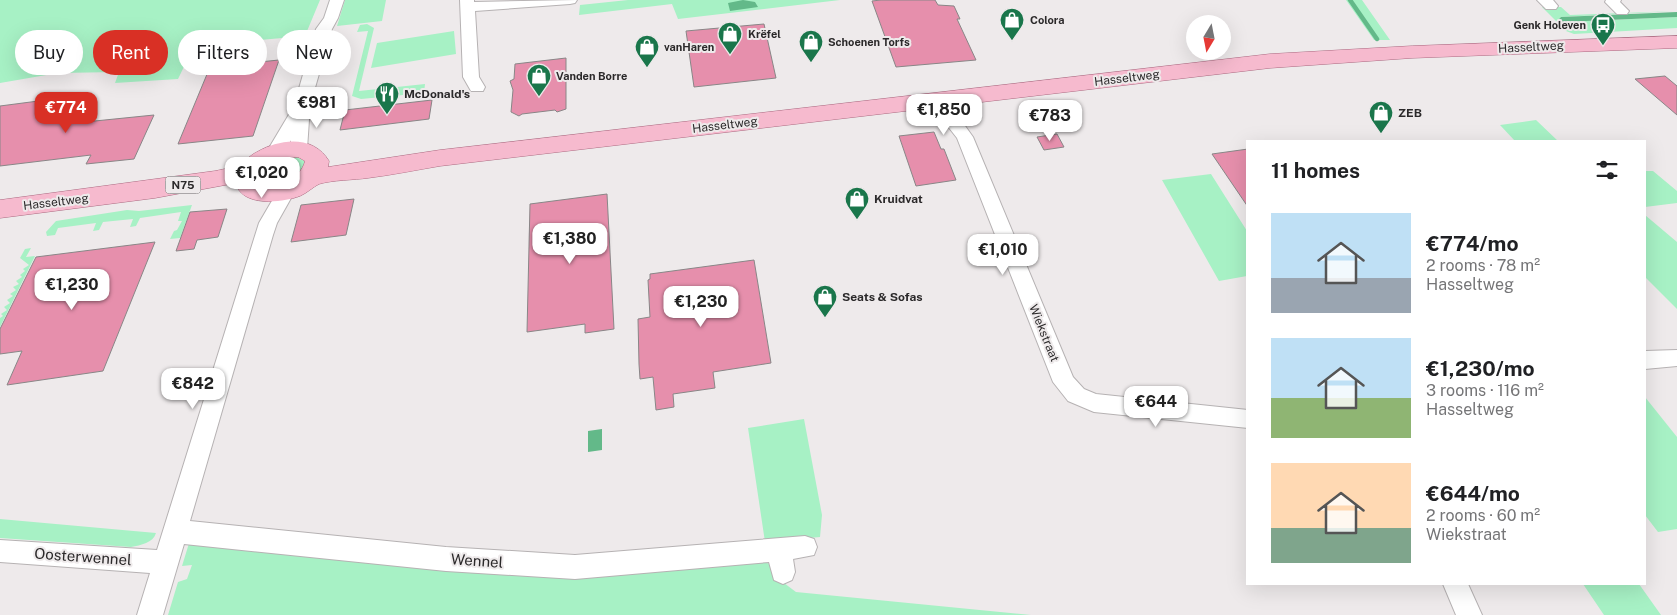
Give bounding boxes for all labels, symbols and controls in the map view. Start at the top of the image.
shop icon: Colora [999,7,1025,41]
bus stop icon: Genk Holeven [1590,12,1616,46]
place label: Colora [1030,14,1065,26]
north arrow [1186,15,1231,60]
map controls [1186,15,1231,60]
place label: Genk Holeven [1513,19,1586,31]
shop icon: Krëfel [717,21,743,55]
place label: Krëfel [748,28,781,40]
shop icon: Schoenen Torfs [798,29,824,63]
chip: Buy [15,30,83,75]
chip: Rent [93,30,168,75]
chip: Filters [178,30,267,75]
chip: New [277,30,351,75]
shop icon: vanHaren [634,34,660,68]
place label: Schoenen Torfs [828,36,910,48]
street label: Hasseltweg [1498,38,1564,56]
place label: vanHaren [664,41,714,53]
shop icon: Vanden Borre [526,63,552,97]
street label: Hasseltweg [1093,67,1161,89]
place label: Vanden Borre [556,70,627,82]
restaurant icon: McDonald's [374,81,400,115]
pin: €981 [287,86,347,129]
place label: McDonald's [404,87,470,101]
pin: €774 [36,92,96,134]
text: €981 [298,93,336,112]
pin: €1,850 [903,94,985,136]
text: €774 [46,98,86,117]
text: €1,850 [917,100,971,119]
pin: €783 [1020,100,1080,142]
shop icon: ZEB [1368,100,1394,134]
text: €783 [1029,106,1071,125]
place label: ZEB [1398,106,1422,120]
street label: Hasseltweg [691,114,759,136]
pin: €1,020 [221,156,303,199]
icon: filters [1593,156,1621,184]
text: 11 homes [1271,158,1360,183]
text: €1,020 [236,163,288,182]
road number: N75 [166,176,200,194]
shop icon: Kruidvat [844,186,870,220]
street label: Hasseltweg [22,191,90,213]
place label: Kruidvat [874,192,923,206]
pin: €1,380 [529,222,611,265]
text: €1,380 [543,229,597,248]
text: €774/mo [1426,231,1519,256]
icon: home [1311,233,1371,293]
pin: €1,010 [962,234,1044,276]
text: €1,010 [978,240,1028,259]
text: 2 rooms · 78 m² [1426,256,1540,275]
pin: €1,230 [31,268,113,311]
text: €1,230 [45,275,99,294]
text: Hasseltweg [1426,275,1514,294]
shop icon: Seats & Sofas [812,284,838,318]
pin: €1,230 [660,286,742,328]
place label: Seats & Sofas [842,290,923,304]
text: €1,230 [674,292,728,311]
street label: Wiekstraat [1026,302,1062,364]
text: €1,230/mo [1426,356,1535,381]
icon: home [1311,358,1371,418]
pin: €842 [163,368,223,410]
text: €842 [172,374,214,393]
text: 3 rooms · 116 m² [1426,381,1544,400]
pin: €644 [1126,386,1186,428]
text: €644 [1135,392,1177,411]
text: Hasseltweg [1426,400,1514,419]
text: €644/mo [1426,481,1520,506]
icon: home [1311,483,1371,543]
text: 2 rooms · 60 m² [1426,506,1540,525]
text: Wiekstraat [1426,525,1507,544]
street label: Oosterwennel [34,545,132,568]
street label: Wennel [450,550,504,571]

